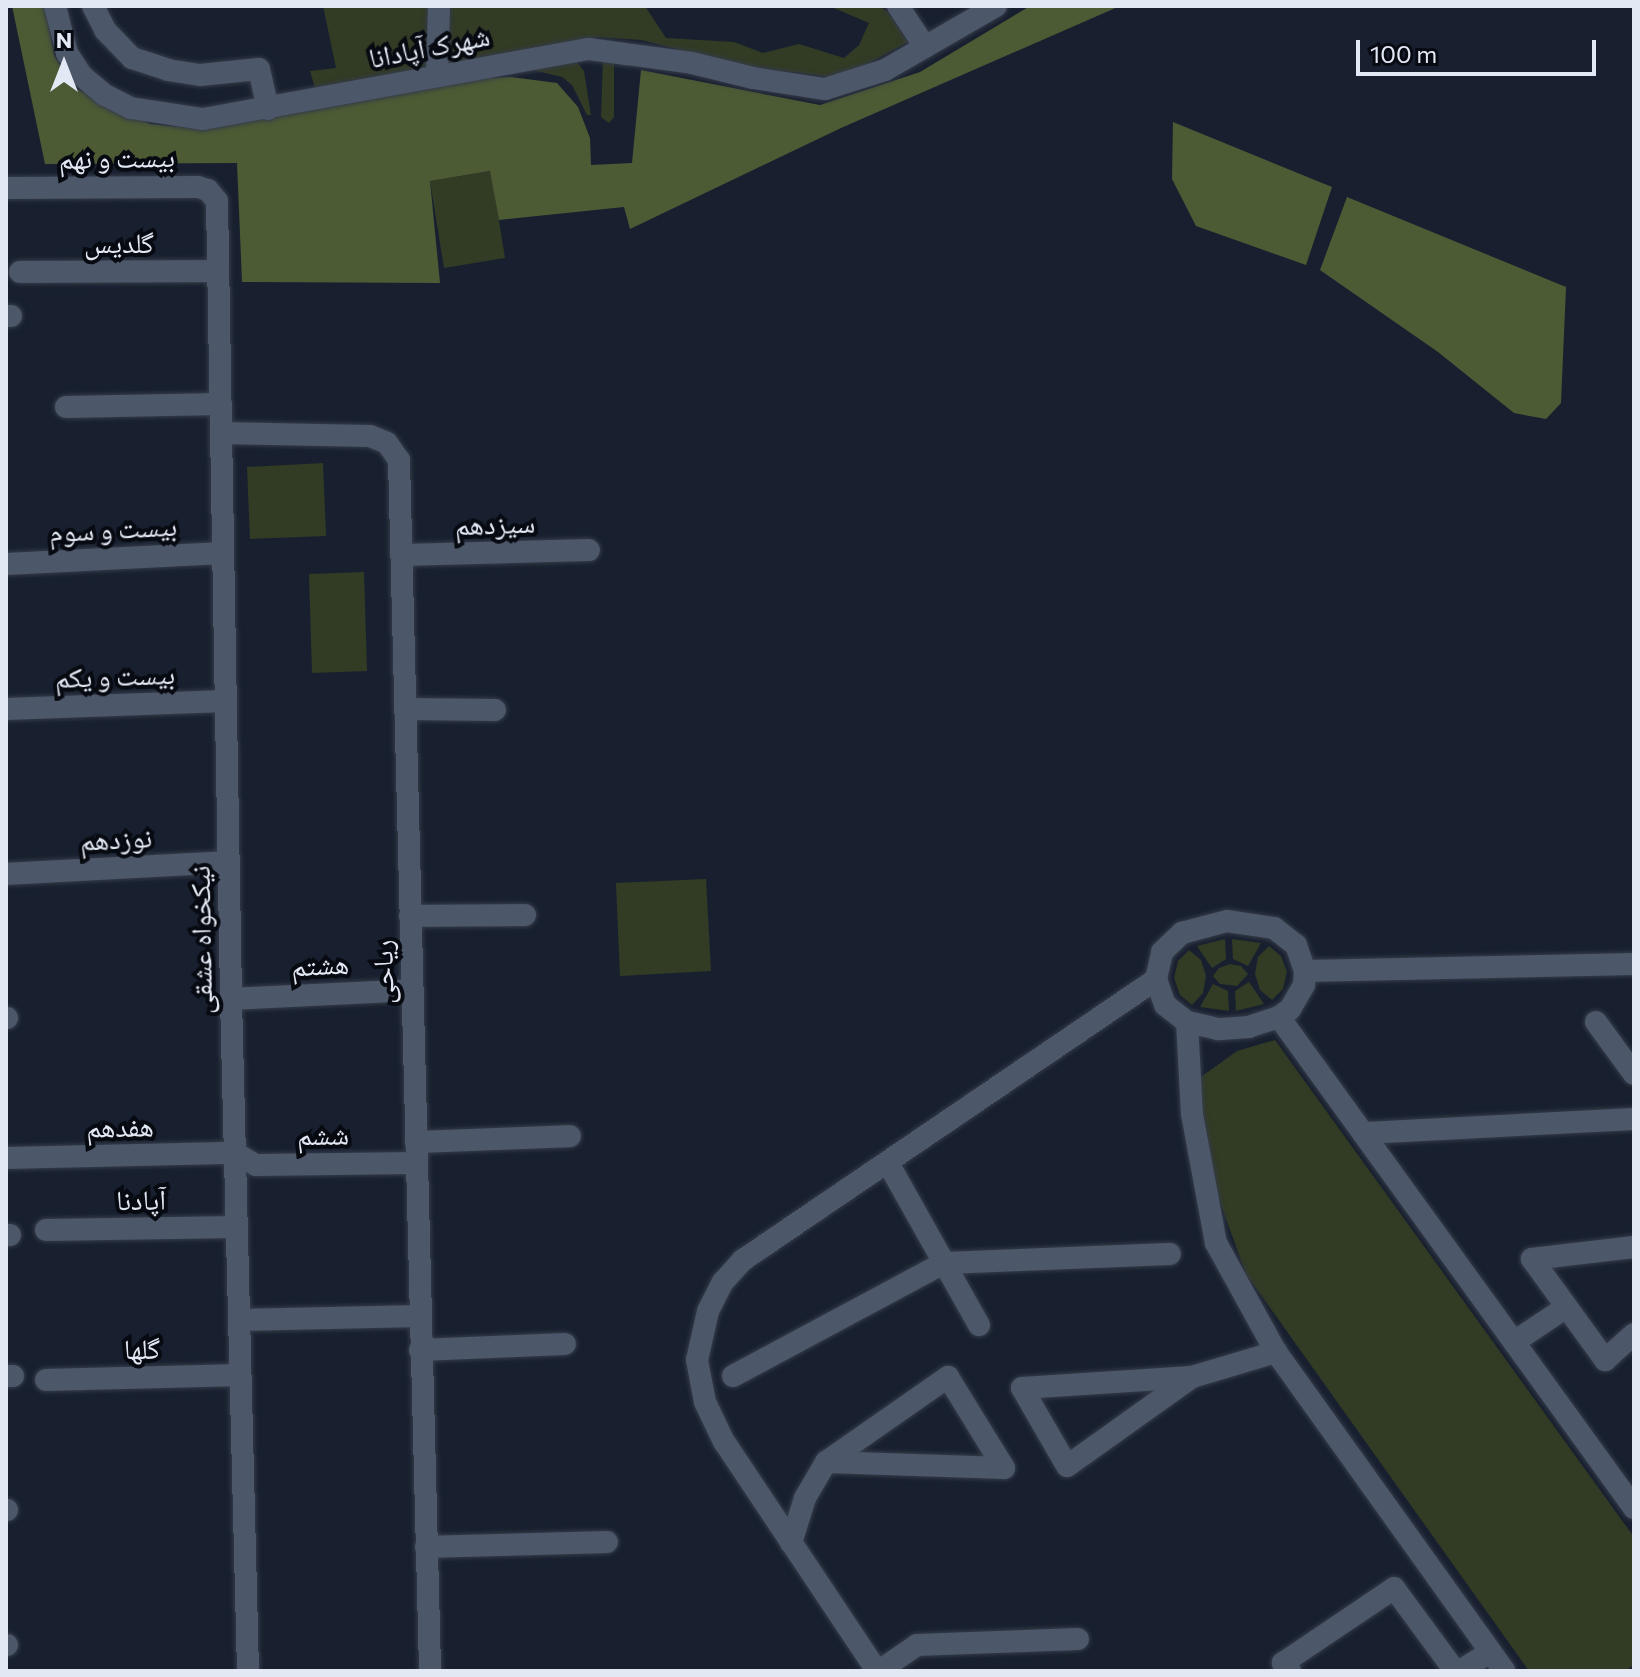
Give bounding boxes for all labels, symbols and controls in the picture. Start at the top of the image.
street label: شهرک آپادانا [366,18,492,74]
north arrow [24,24,104,104]
scale bar [1360,24,1600,74]
text: N [56,26,72,53]
text: 100 m [1370,39,1437,68]
street label: بیست و نهم [59,139,175,175]
street label: گلدیس [84,225,154,259]
street label: سیزدهم [454,505,536,541]
street label: بیست و سوم [48,508,178,548]
street label: بیست و یکم [54,656,176,694]
street label: نوزدهم [79,819,153,857]
street label: نیکخواه عشقی [182,865,218,1015]
street label: ریاحی [365,939,399,1005]
street label: هشتم [290,946,350,982]
street label: هفدهم [86,1109,154,1143]
street label: ششم [297,1117,349,1151]
street label: آپادنا [116,1182,166,1216]
street label: گلها [124,1331,160,1365]

